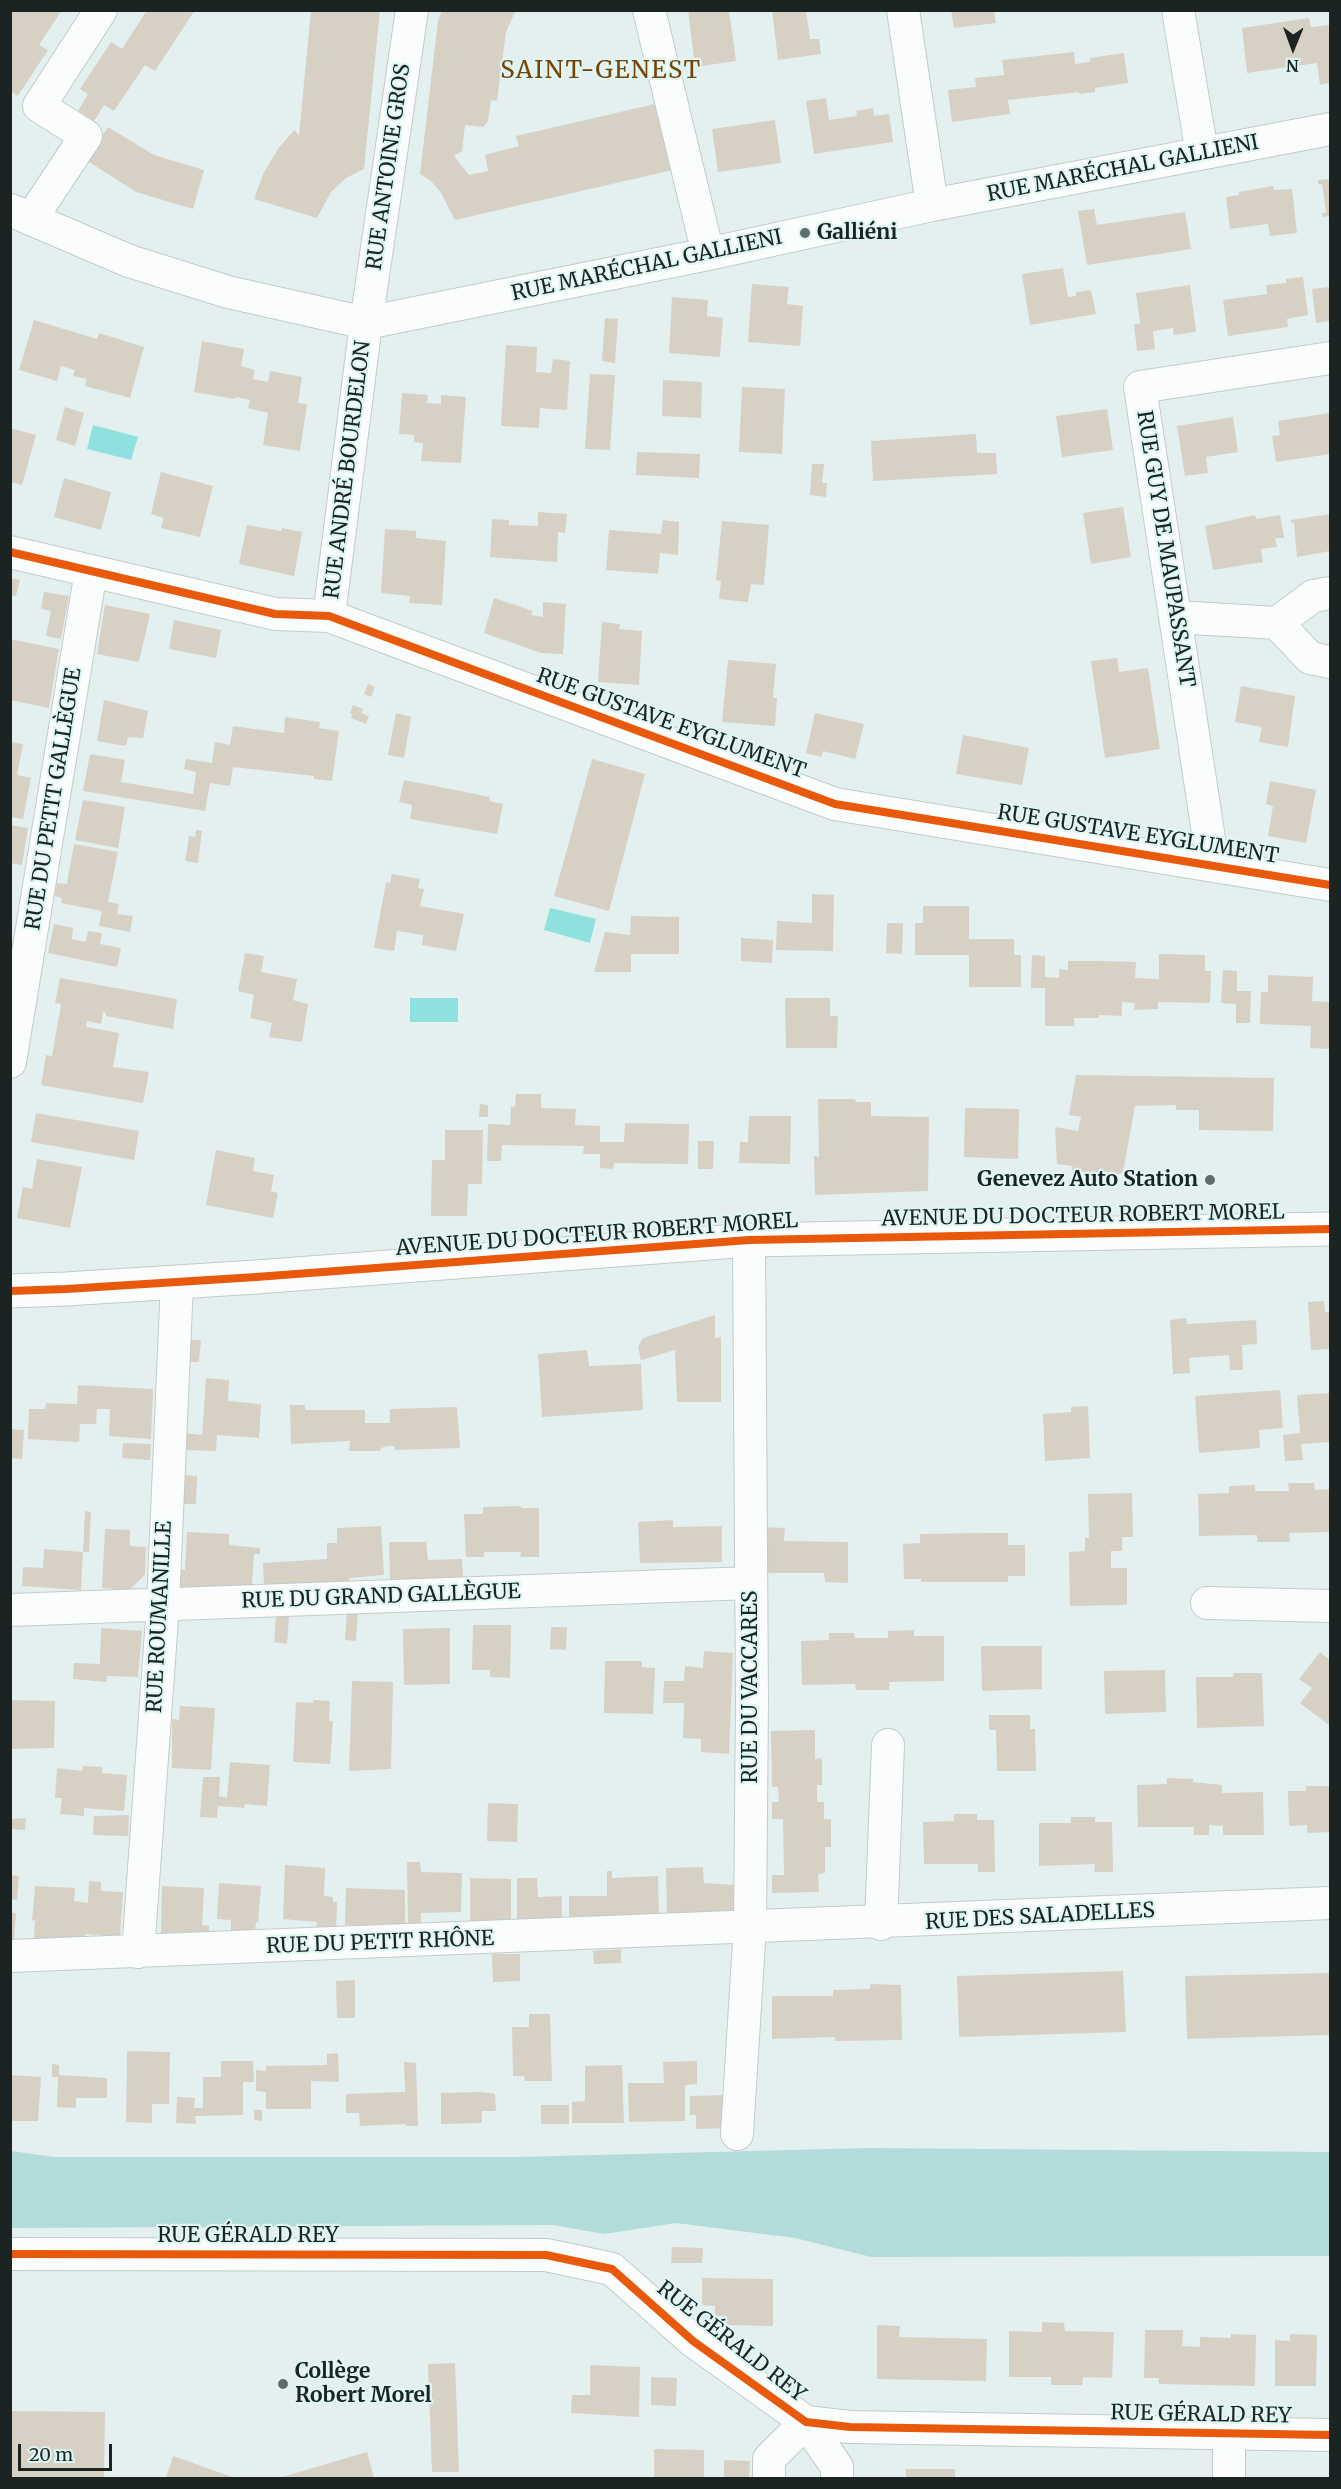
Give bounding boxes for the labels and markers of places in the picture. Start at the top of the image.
place label: Galliéni [817,220,897,246]
marker: Galliéni [798,226,812,240]
place label: Genevez Auto Station [977,1167,1198,1193]
marker: Genevez Auto Station [1203,1173,1217,1187]
place label: Collège Robert Morel [295,2359,432,2409]
marker: Collège Robert Morel [276,2377,290,2391]

